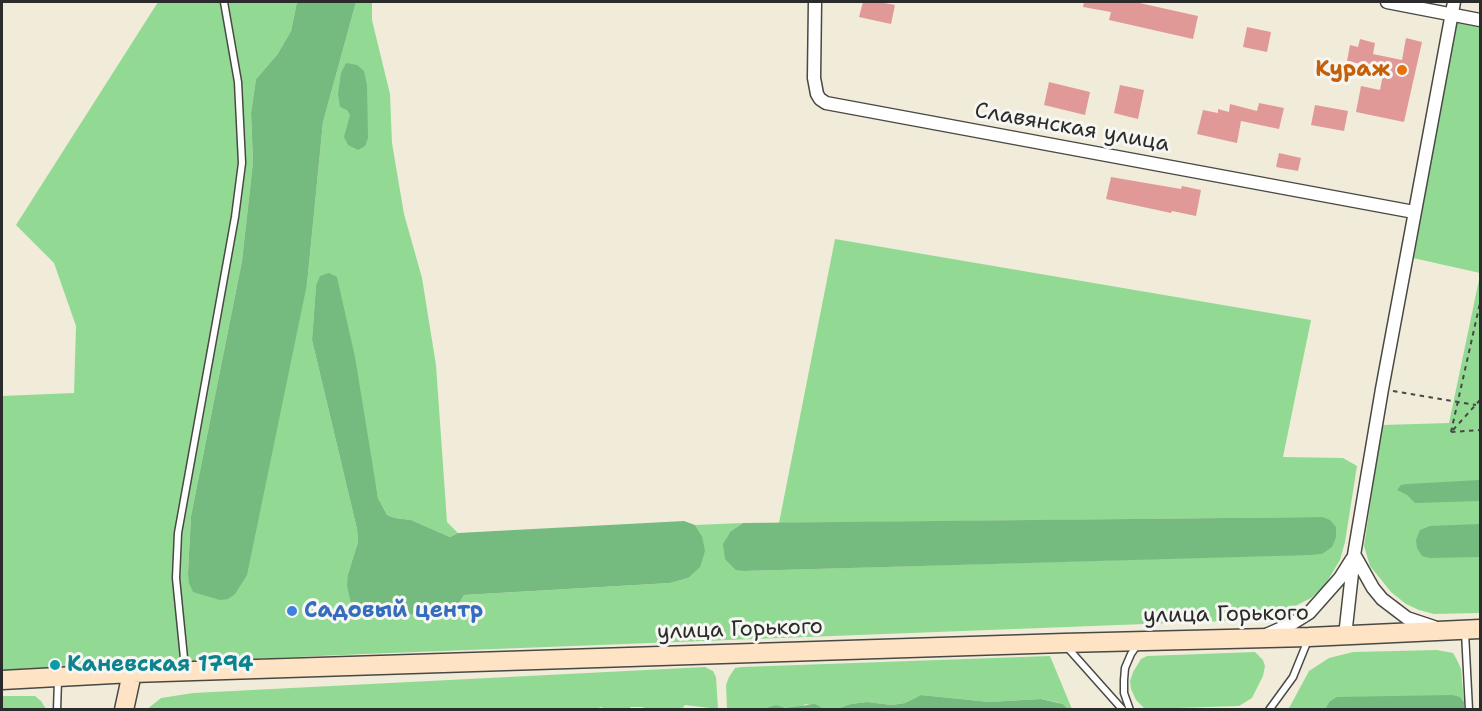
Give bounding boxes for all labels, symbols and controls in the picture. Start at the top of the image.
place label: Кураж [1315,57,1390,83]
marker: Кураж [1395,63,1409,77]
street label: Славянская улица [972,98,1172,158]
place label: Садовый центр [304,598,483,624]
street label: улица Горького [1143,600,1309,630]
marker: Садовый центр [285,604,299,618]
street label: улица Горького [657,614,823,646]
place label: Каневская 1794 [67,652,253,678]
marker: Каневская 1794 [48,658,62,672]

